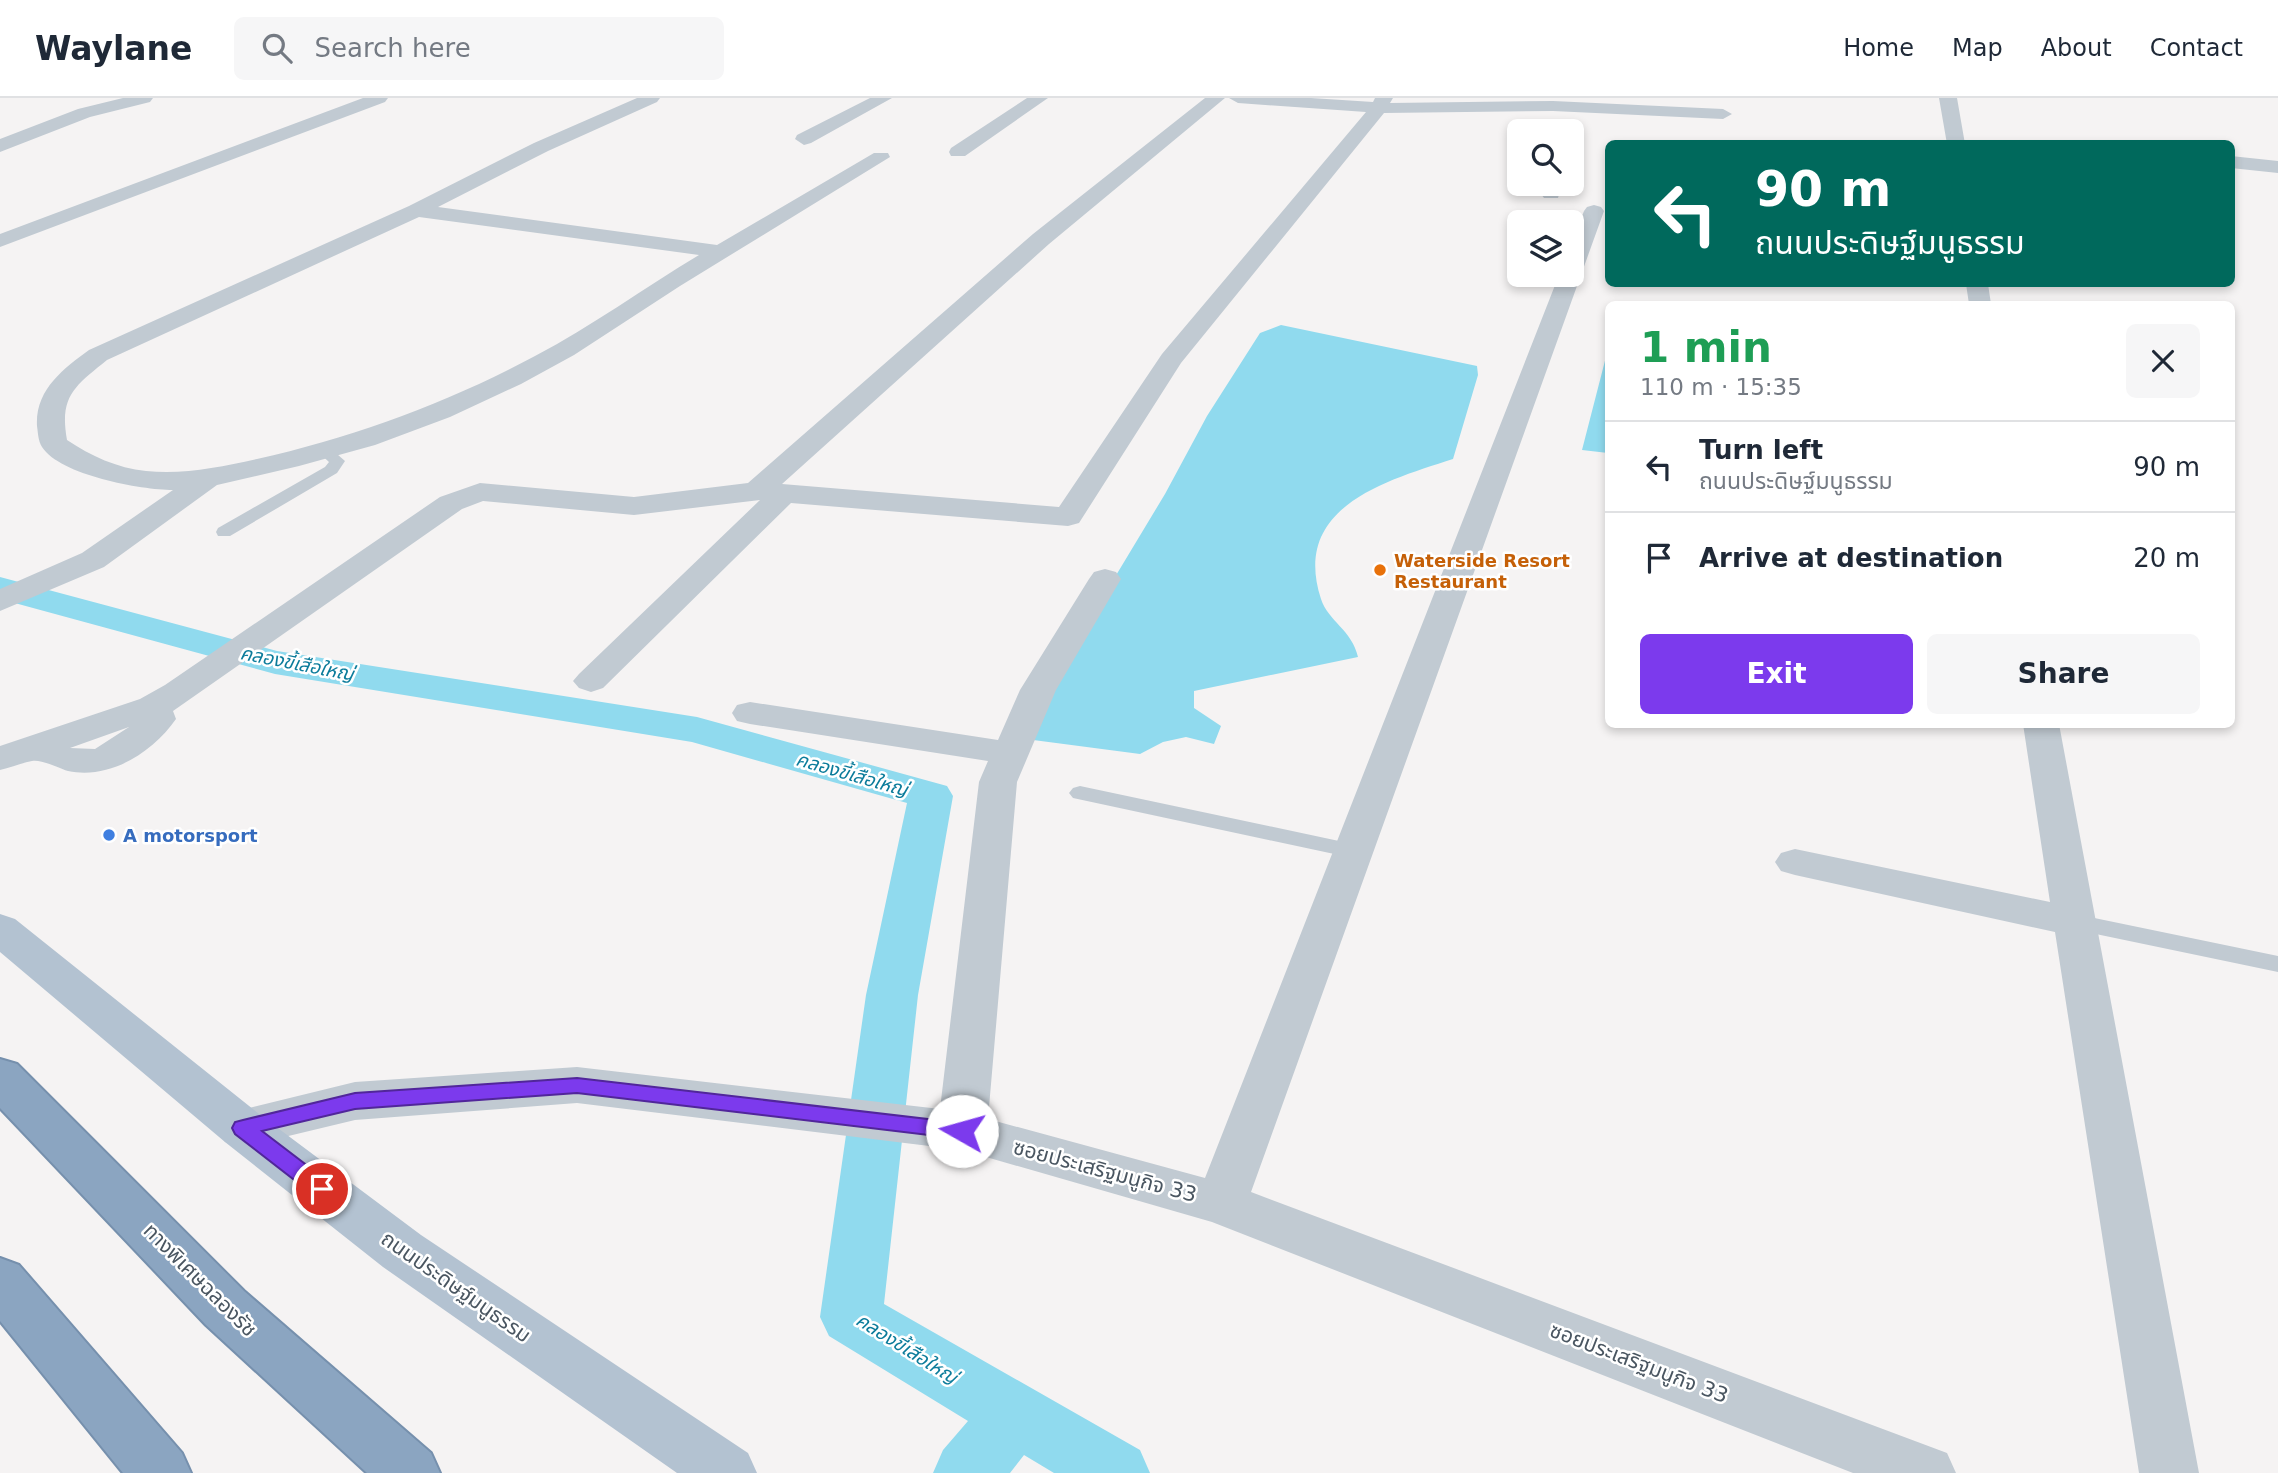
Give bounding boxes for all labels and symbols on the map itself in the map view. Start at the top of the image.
place label: Waterside Resort Restaurant [1394,550,1570,592]
marker: Waterside Resort Restaurant [1372,562,1388,578]
water label: คลองขี้เสือใหญ่ [238,639,359,685]
water label: คลองขี้เสือใหญ่ [794,746,914,801]
place label: A motorsport [123,825,258,846]
marker: A motorsport [101,827,117,843]
position arrow [925,1094,999,1168]
street label: ซอยประเสริฐมนูกิจ 33 [1010,1135,1199,1208]
pin [292,1159,352,1219]
street label: ทางพิเศษฉลองรัช [139,1219,261,1341]
street label: ถนนประดิษฐ์มนูธรรม [376,1226,535,1348]
water label: คลองขี้เสือใหญ่ [852,1306,965,1389]
street label: ซอยประเสริฐมนูกิจ 33 [1546,1318,1731,1409]

